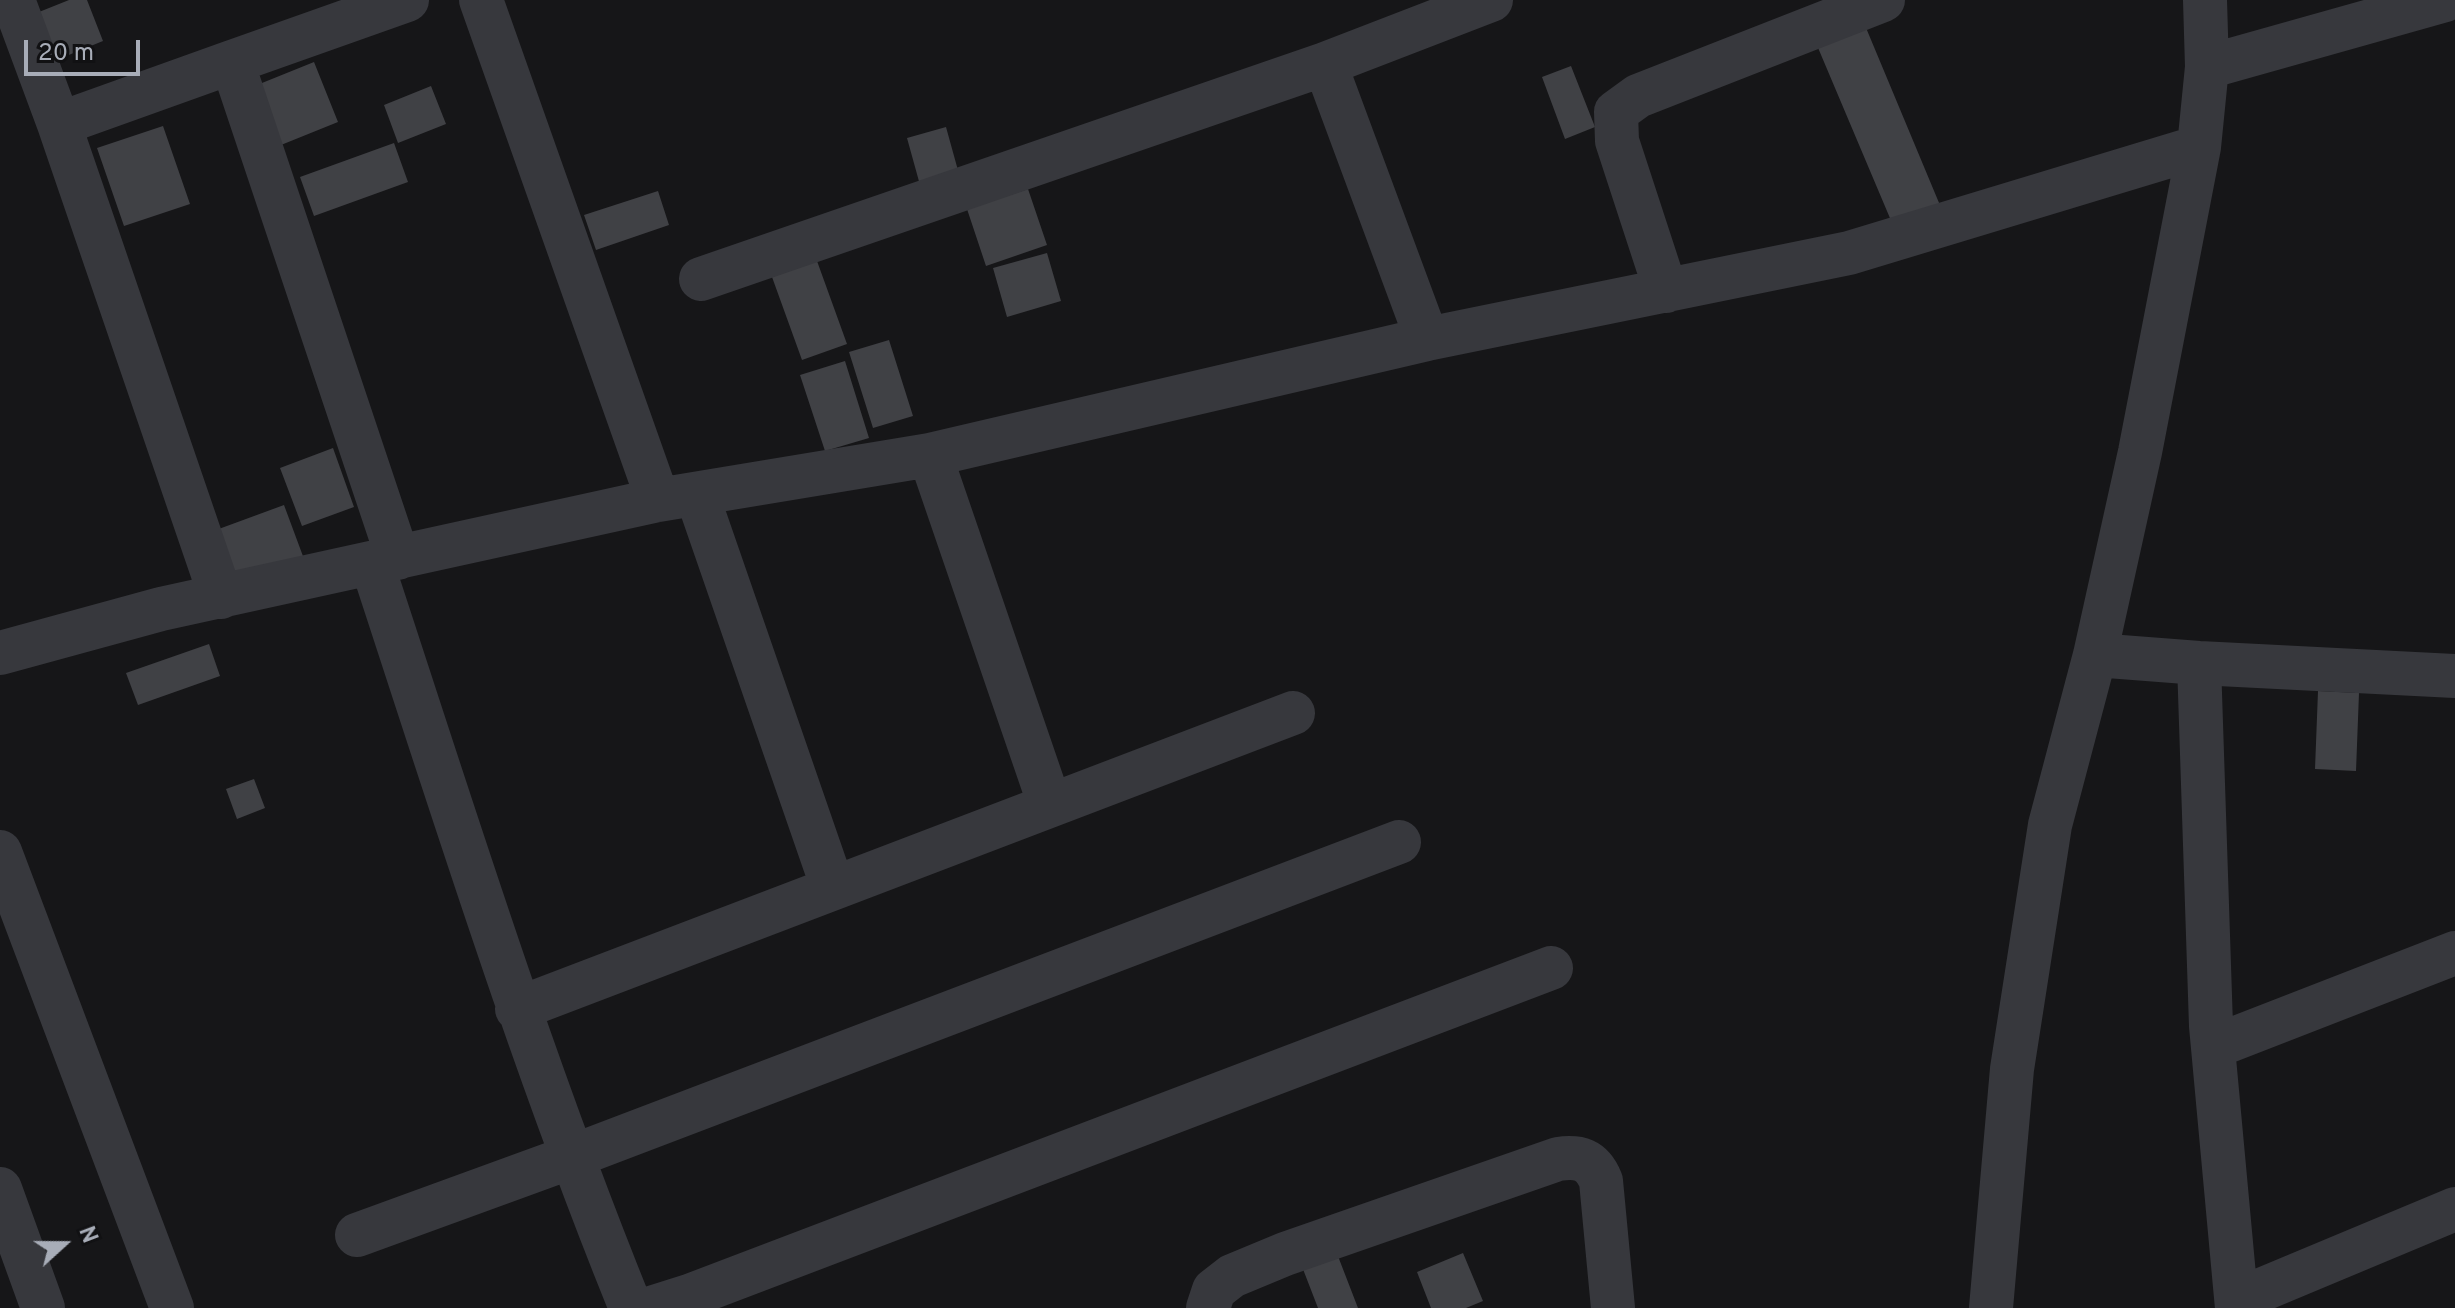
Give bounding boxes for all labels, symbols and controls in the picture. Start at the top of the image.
scale bar [28,24,144,74]
text: 20 m [38,39,94,69]
north arrow [24,1204,104,1284]
text: N [71,1223,102,1247]

